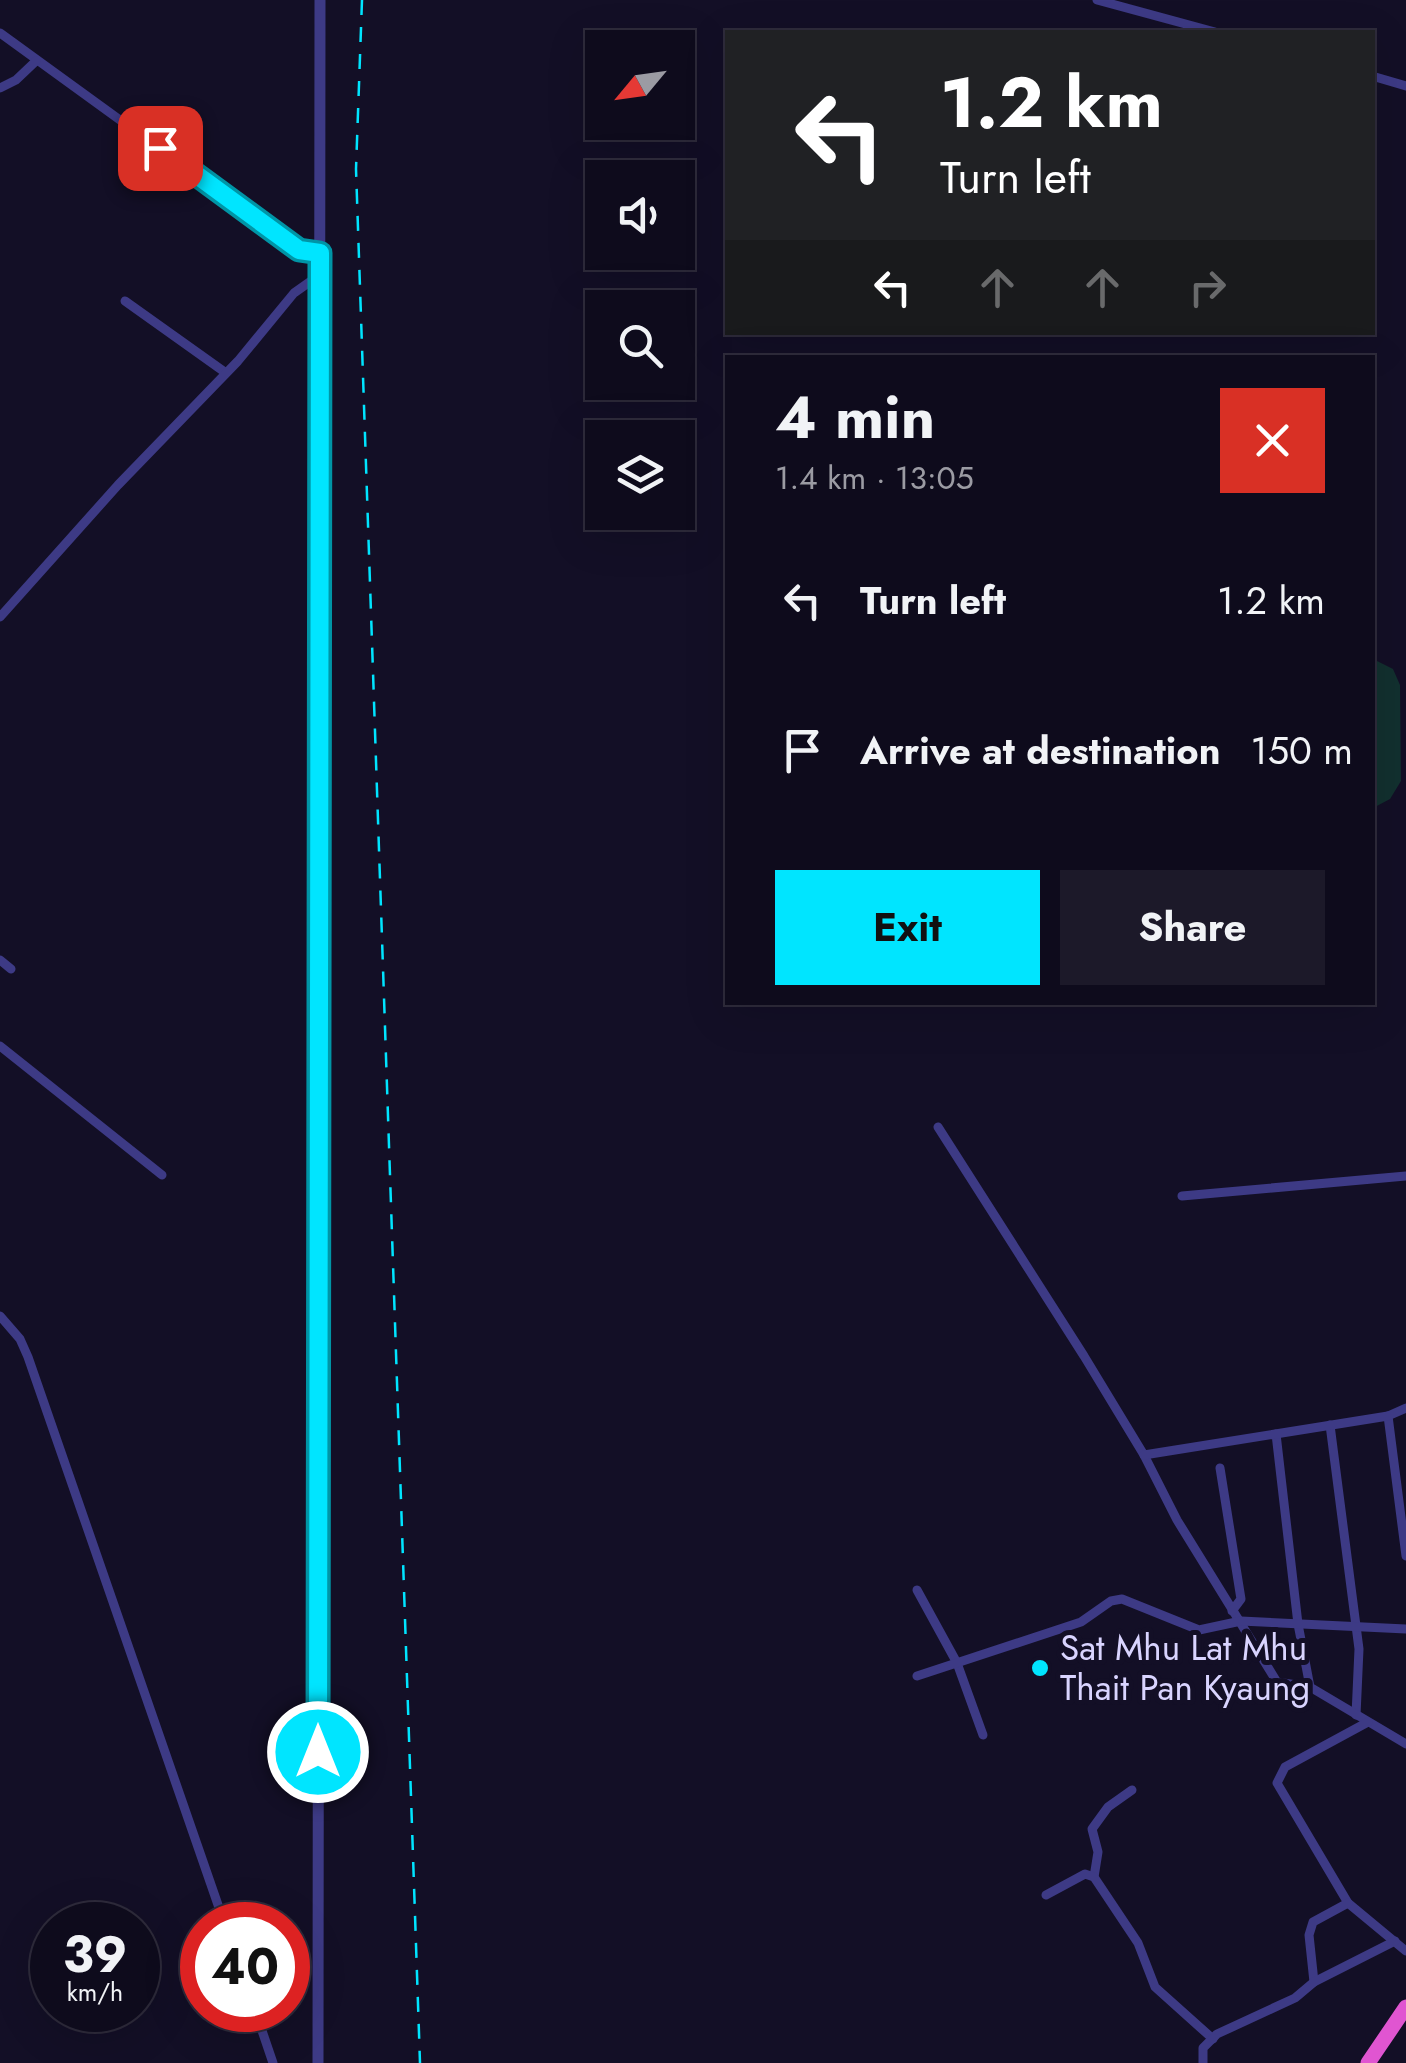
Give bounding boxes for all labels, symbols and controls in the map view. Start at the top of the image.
north arrow [585,30,695,140]
map controls [585,30,695,530]
text: 1.2 km [940,52,1163,153]
icon: left [775,70,905,200]
pin [118,106,203,191]
icon: arrive [133,121,188,176]
text: Turn left [940,145,1091,210]
button: sound [585,160,695,270]
icon: left [865,260,920,315]
icon: ahead [970,260,1025,315]
icon: ahead [1075,260,1130,315]
icon: right [1180,260,1235,315]
button: search [585,290,695,400]
text: 4 min [775,374,935,461]
button: close [1220,388,1325,493]
button: layers [585,420,695,530]
text: 1.4 km · 13:05 [775,455,974,501]
icon: left [775,573,830,628]
text: Turn left [860,573,1006,628]
text: 1.2 km [1217,573,1325,628]
icon: arrive [775,723,830,778]
text: Arrive at destination [860,723,1221,778]
text: 150 m [1251,723,1353,778]
button: Exit [775,870,1040,985]
button: Share [1060,870,1325,985]
place label: Sat Mhu Lat Mhu Thait Pan Kyaung [1060,1623,1310,1713]
marker: Sat Mhu Lat Mhu Thait Pan Kyaung [1029,1657,1051,1679]
position arrow [266,1700,370,1804]
speed limit sign: 40 [180,1902,310,2032]
text: 39 [63,1918,127,1991]
text: km/h [67,1974,123,2010]

